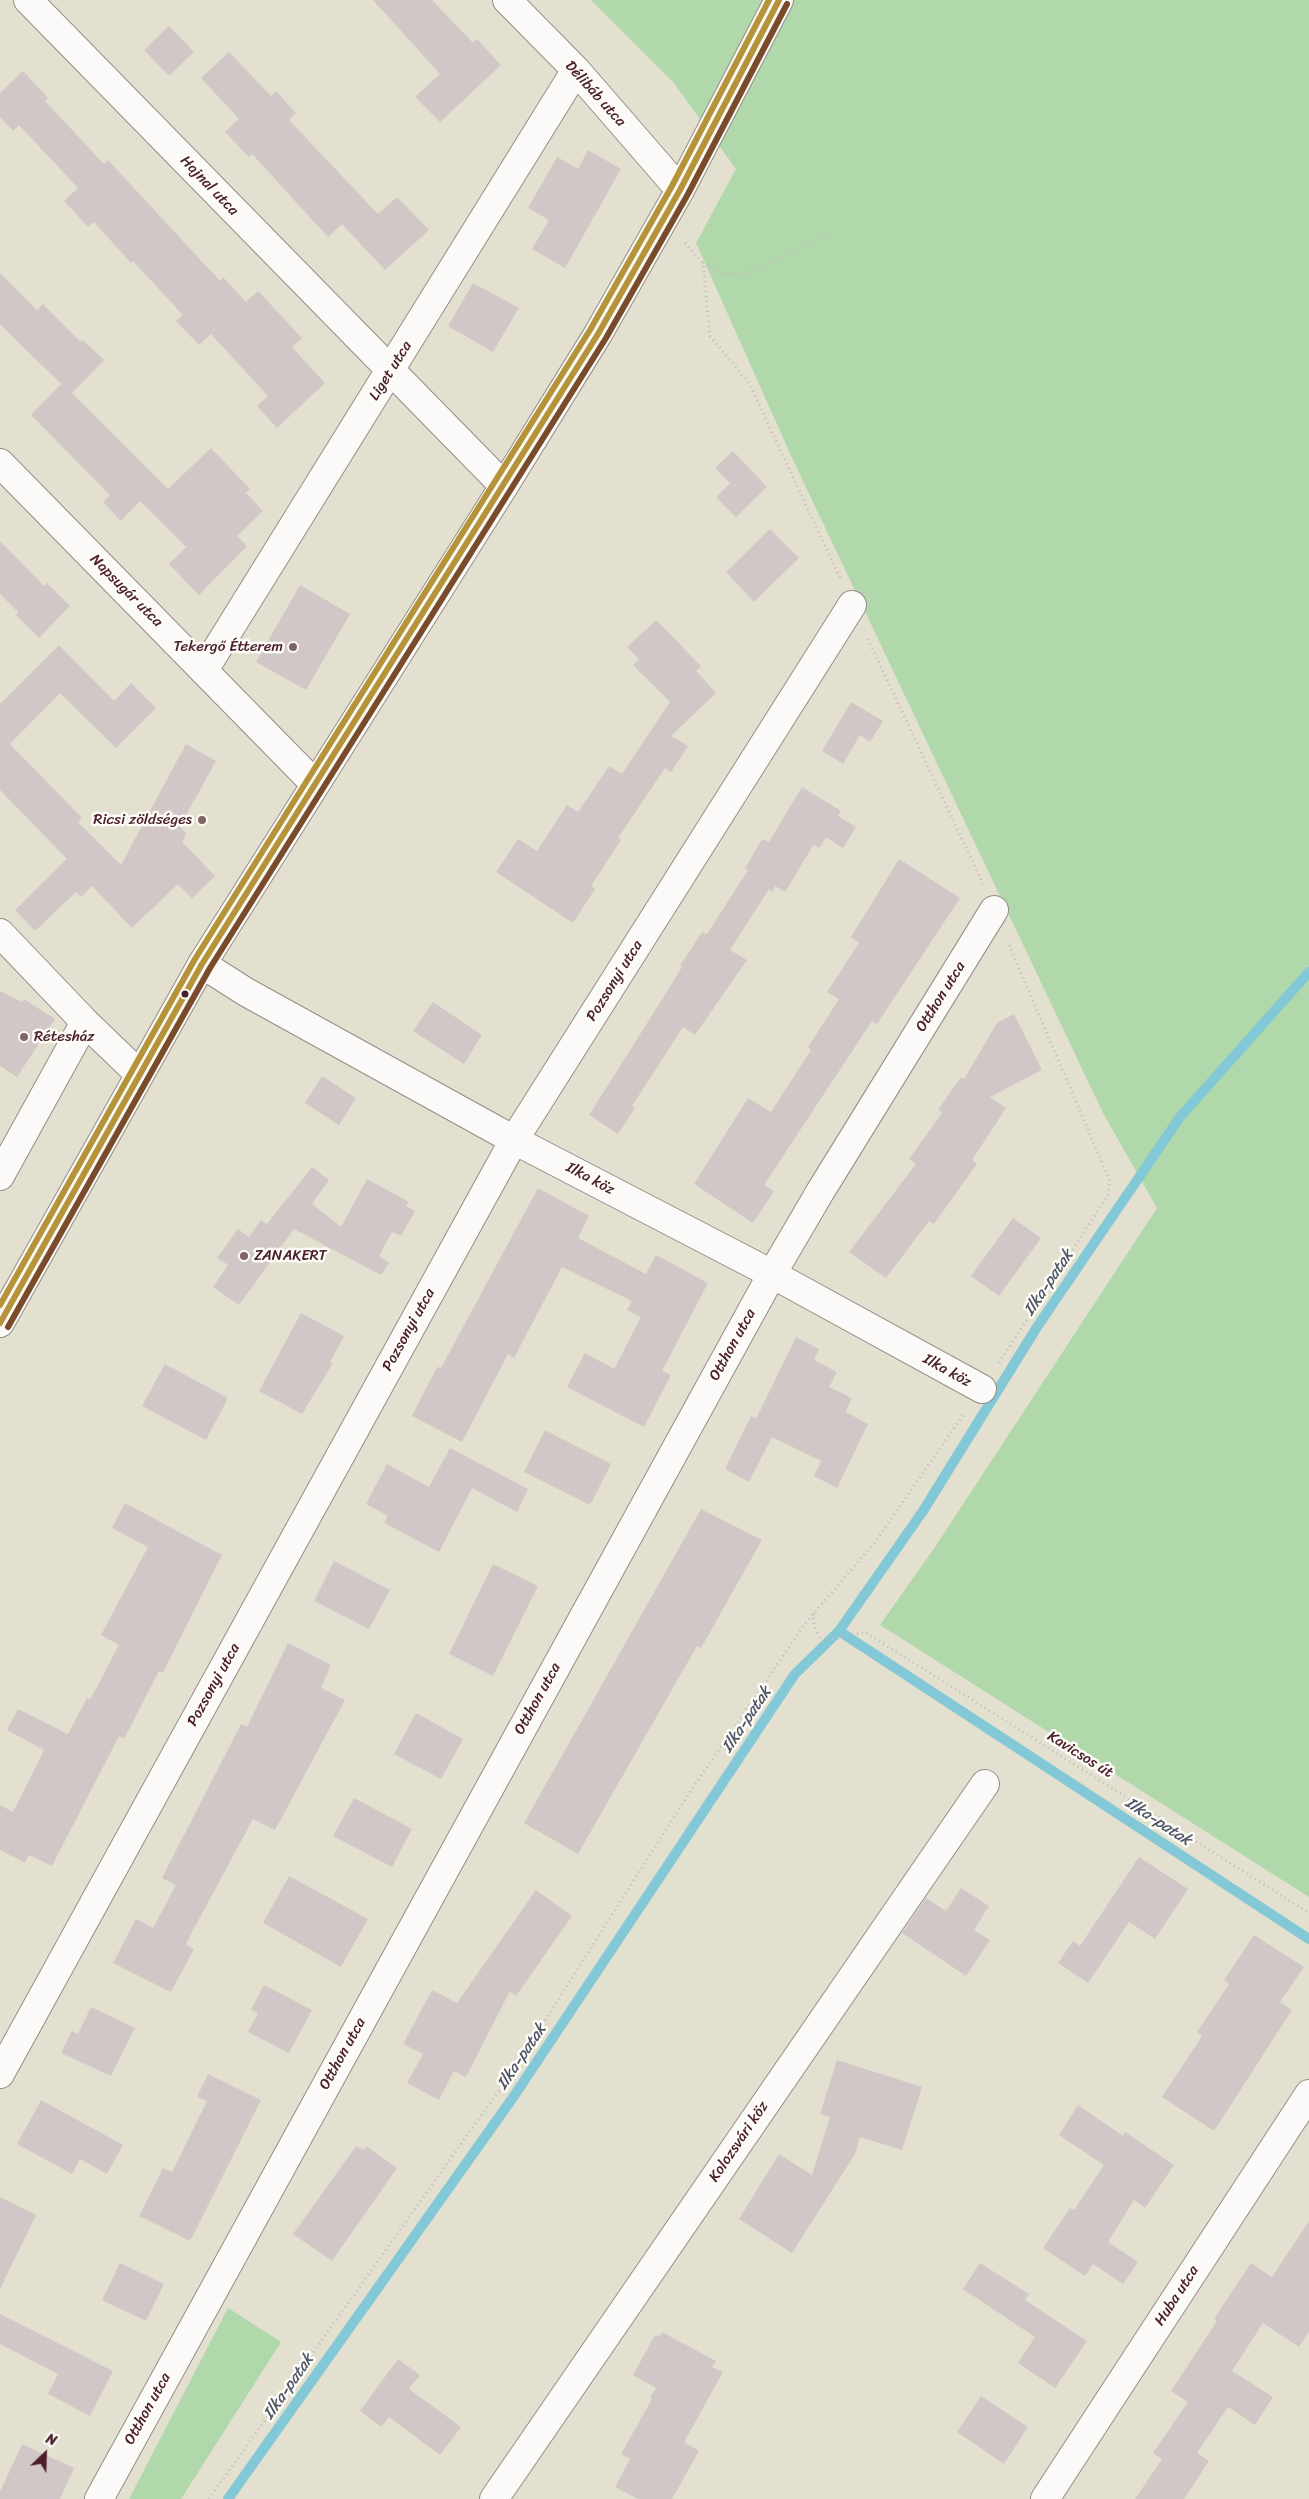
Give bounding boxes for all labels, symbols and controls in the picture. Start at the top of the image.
street label: Délibáb utca [561,57,629,131]
street label: Hajnal utca [176,152,242,220]
street label: Liget utca [366,338,416,404]
street label: Napsugár utca [86,551,166,631]
place label: Tekergő Étterem [174,638,283,656]
marker: Tekergő Étterem [287,641,299,653]
place label: Ricsi zöldséges [93,811,192,829]
marker: Ricsi zöldséges [196,814,208,826]
street label: Pozsonyi utca [583,937,647,1025]
street label: Otthon utca [912,959,970,1035]
unlabelled marker [180,989,190,999]
place label: Rétesház [34,1028,94,1046]
marker: Rétesház [18,1031,30,1043]
street label: Ilka köz [563,1159,617,1199]
place label: ZANAKERT [254,1247,327,1265]
water label: Ilka-patak [1020,1247,1078,1319]
marker: ZANAKERT [238,1250,250,1262]
street label: Pozsonyi utca [379,1285,439,1375]
street label: Otthon utca [706,1306,760,1384]
street label: Ilka köz [920,1350,974,1392]
street label: Pozsonyi utca [184,1640,244,1730]
street label: Otthon utca [511,1660,565,1738]
water label: Ilka-patak [718,1684,776,1756]
street label: Kavicsos út [1044,1728,1116,1782]
water label: Ilka-patak [1121,1794,1195,1850]
street label: Otthon utca [316,2015,370,2093]
water label: Ilka-patak [493,2021,551,2093]
street label: Kolozsvári köz [705,2098,773,2186]
street label: Huba utca [1151,2263,1203,2329]
water label: Ilka-patak [260,2351,318,2423]
street label: Otthon utca [121,2370,175,2448]
text: N [42,2426,61,2453]
north arrow [20,2429,70,2479]

